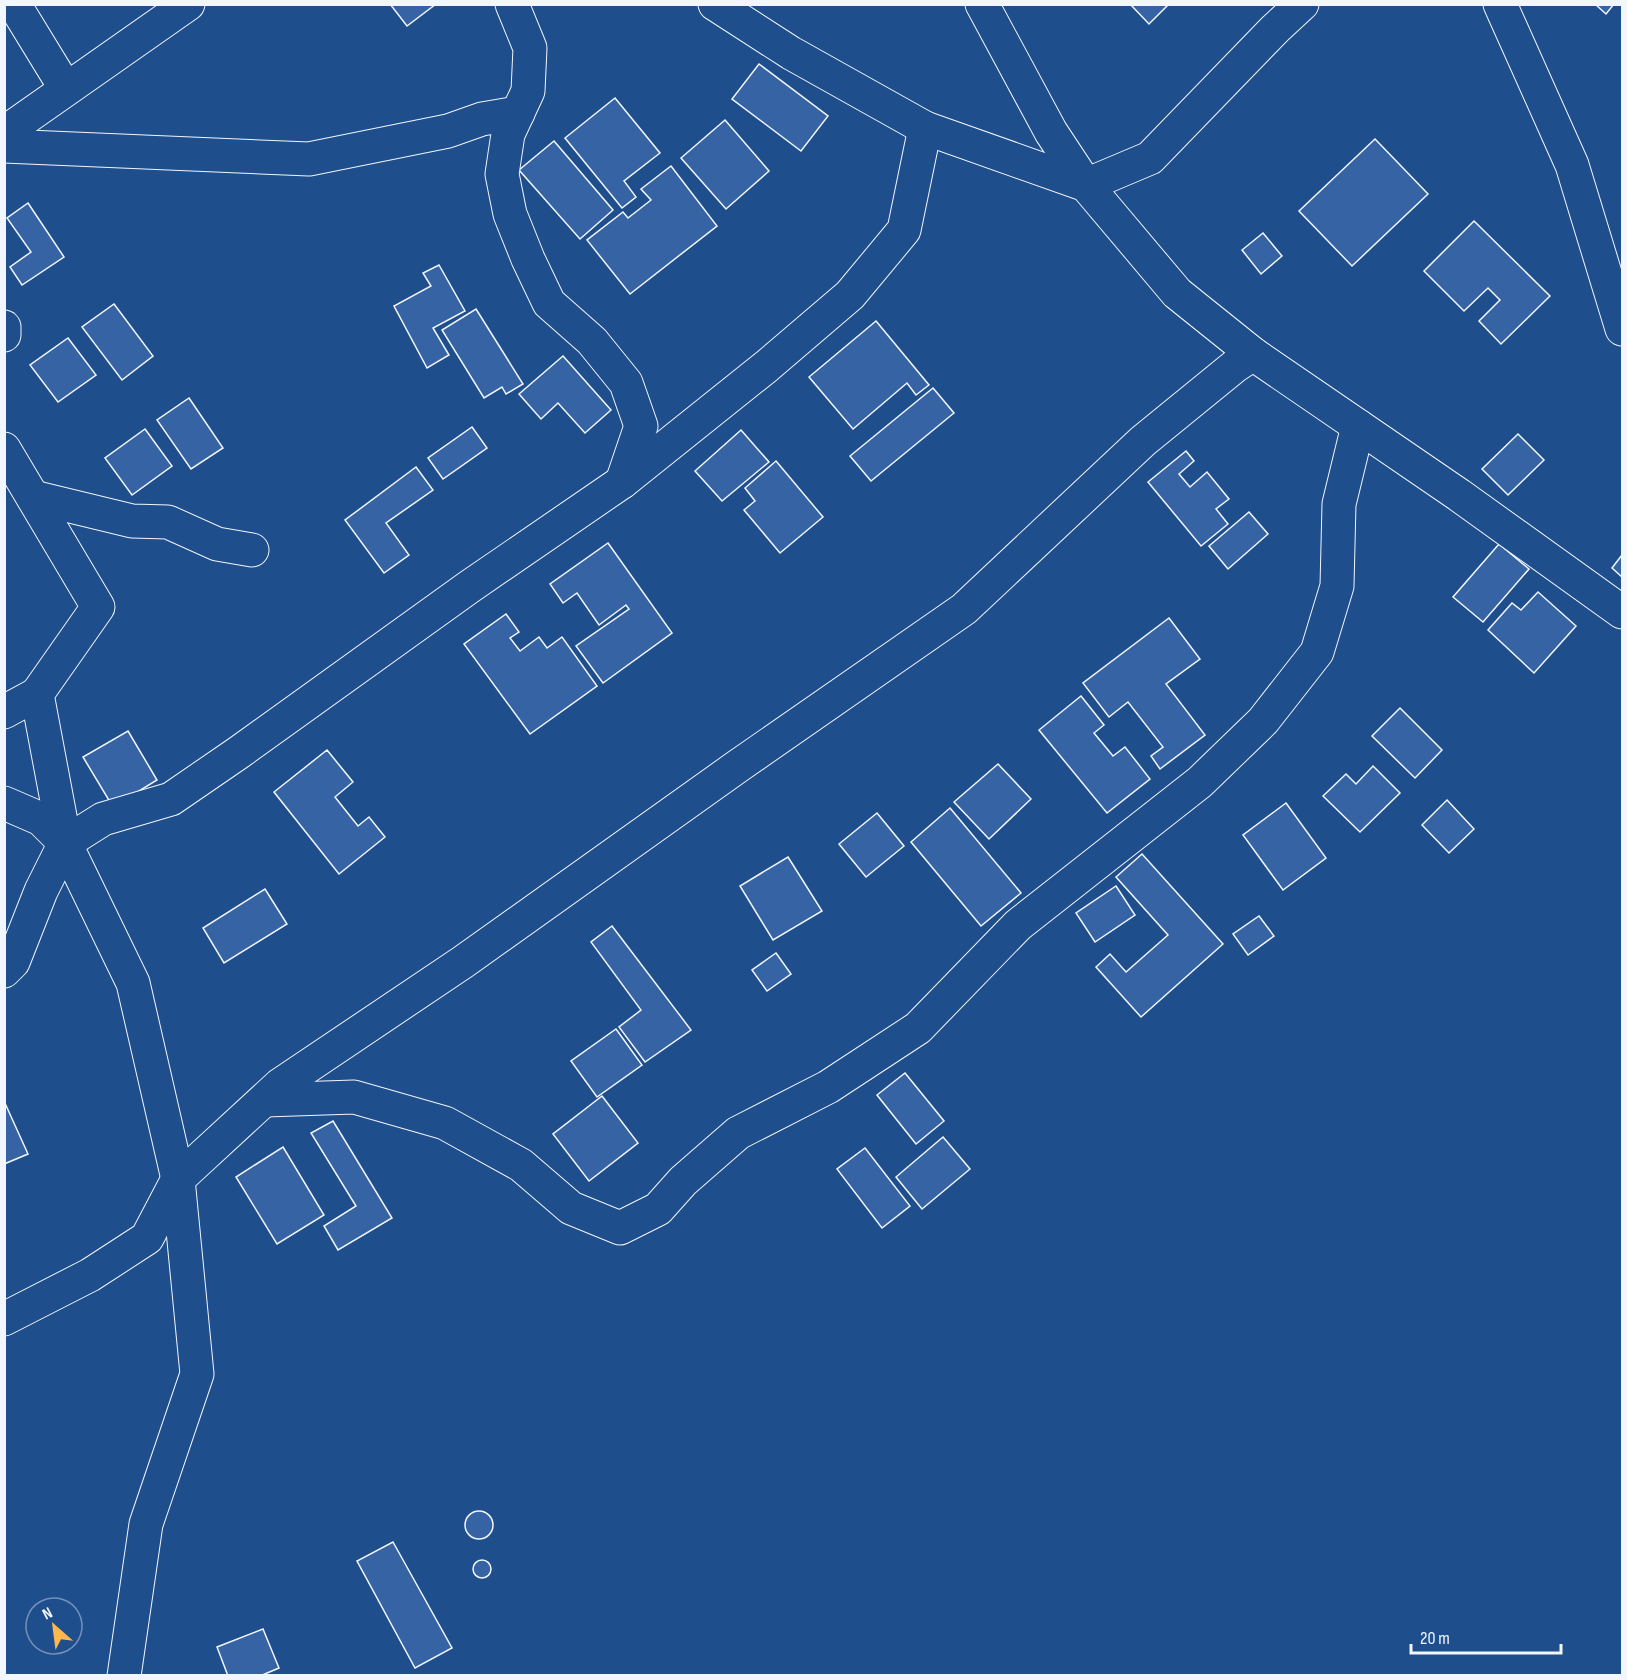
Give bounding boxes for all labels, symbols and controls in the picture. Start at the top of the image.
north arrow [24,1596,84,1656]
text: N [39,1604,56,1624]
scale bar [1411,1617,1561,1655]
text: 20 m [1420,1628,1450,1649]

